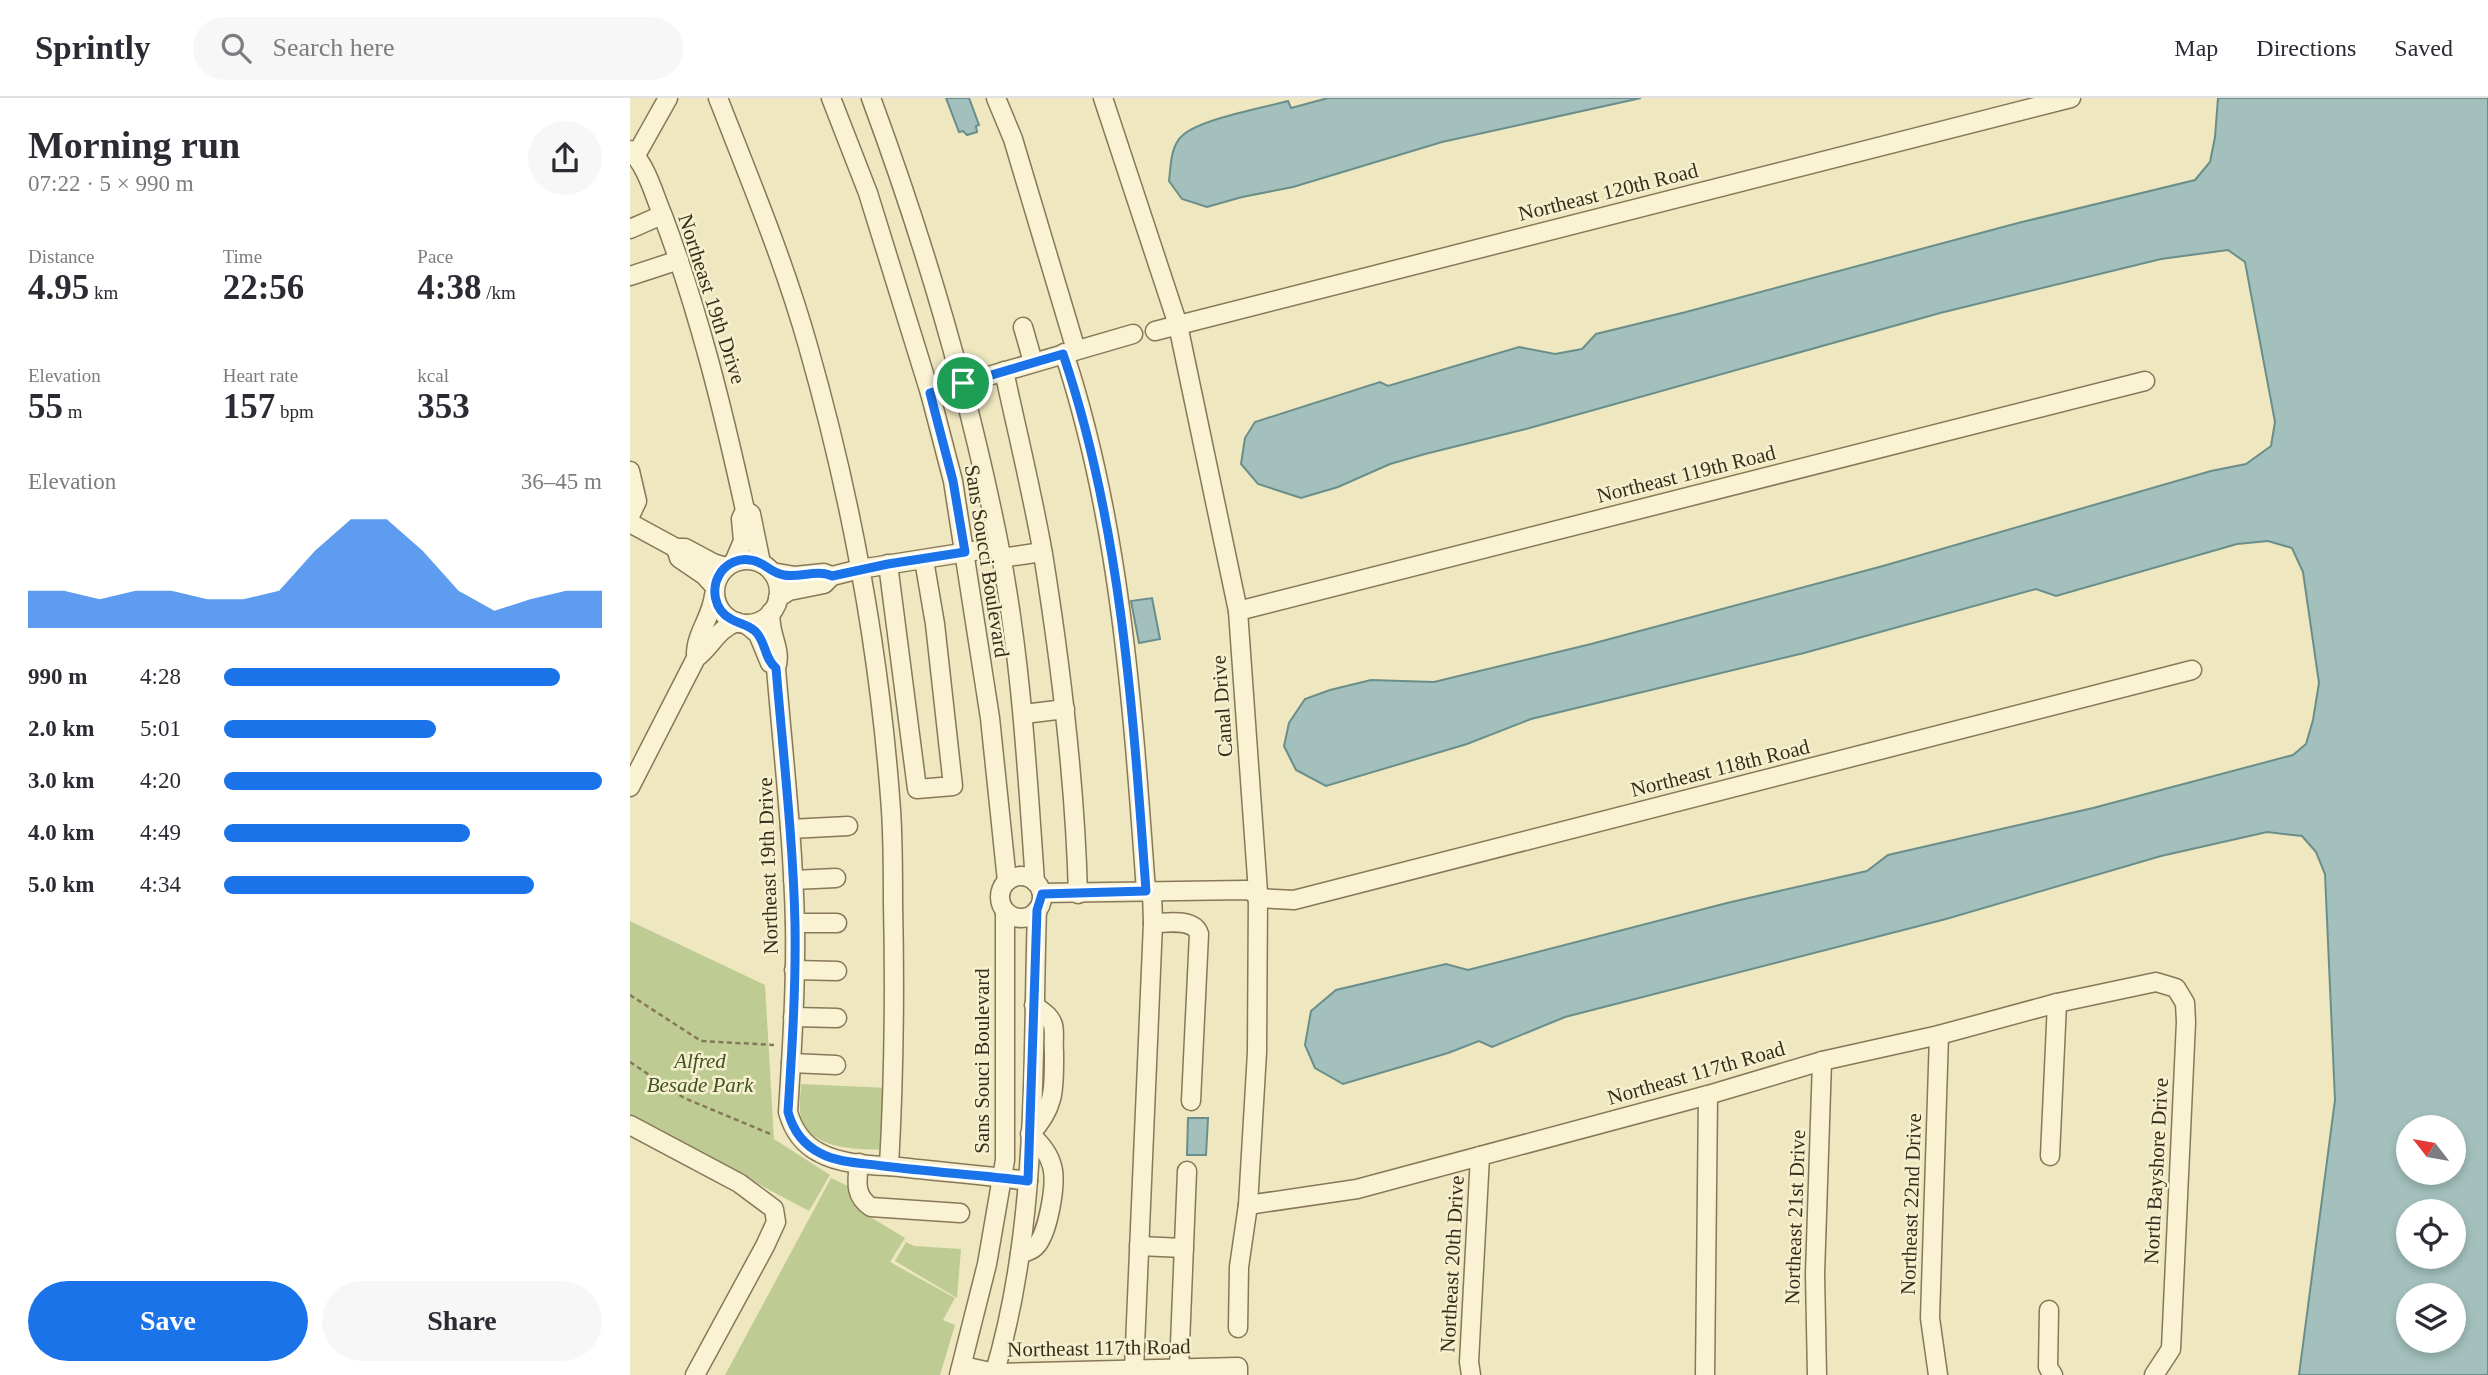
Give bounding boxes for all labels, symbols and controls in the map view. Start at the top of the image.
search box [193,17,683,80]
icon: search [217,29,255,67]
text: Sprintly [35,30,151,66]
text: Search here [273,33,395,62]
text: Map [2174,35,2218,61]
text: Directions [2256,35,2356,61]
text: Saved [2394,35,2453,61]
button: share [528,121,602,195]
text: Morning run [28,124,240,166]
street label: Northeast 120th Road [1516,158,1701,226]
text: 07:22 · 5 × 990 m [28,171,194,196]
street label: Northeast 19th Drive [673,211,751,387]
text: Distance [28,246,94,267]
text: Time [223,246,262,267]
text: Pace [417,246,453,267]
text: 4.95 [28,268,89,307]
text: 22:56 [223,268,304,307]
text: 4:38 [417,268,481,307]
text: km [89,282,118,303]
text: /km [481,282,516,303]
pin [933,353,993,413]
icon: arrive [944,364,982,402]
text: Elevation [28,365,101,386]
text: Heart rate [223,365,298,386]
text: kcal [417,365,449,386]
text: 55 [28,387,63,426]
text: 157 [223,387,275,426]
text: 353 [417,387,470,426]
text: m [63,401,83,422]
text: bpm [275,401,314,422]
street label: Northeast 119th Road [1594,440,1778,508]
street label: Sans Soucci Boulevard [960,463,1014,660]
text: Elevation [28,469,116,494]
text: 36–45 m [521,469,602,494]
street label: Canal Drive [1206,654,1238,758]
text: 990 m [28,664,87,689]
text: 4:28 [140,664,181,689]
text: 2.0 km [28,716,94,741]
text: 5:01 [140,716,181,741]
street label: Northeast 118th Road [1628,734,1812,802]
text: 3.0 km [28,768,94,793]
text: 4:20 [140,768,181,793]
street label: Northeast 19th Drive [753,777,783,955]
text: 4.0 km [28,820,94,845]
text: 4:49 [140,820,181,845]
text: 5.0 km [28,872,94,897]
text: 4:34 [140,872,181,897]
street label: Sans Souci Boulevard [970,968,994,1154]
street label: Northeast 117th Road [1604,1036,1788,1110]
park label: Alfred Besade Park [647,1049,754,1097]
street label: North Bayshore Drive [2139,1077,2173,1265]
street label: Northeast 22nd Drive [1896,1113,1926,1295]
north arrow [2396,1115,2466,1185]
map controls [2396,1115,2466,1353]
street label: Northeast 21st Drive [1780,1129,1810,1305]
street label: Northeast 20th Drive [1435,1175,1469,1353]
button: locate [2396,1199,2466,1269]
button: Save [28,1281,308,1361]
button: Share [322,1281,602,1361]
button: layers [2396,1283,2466,1353]
street label: Northeast 117th Road [1007,1334,1191,1362]

